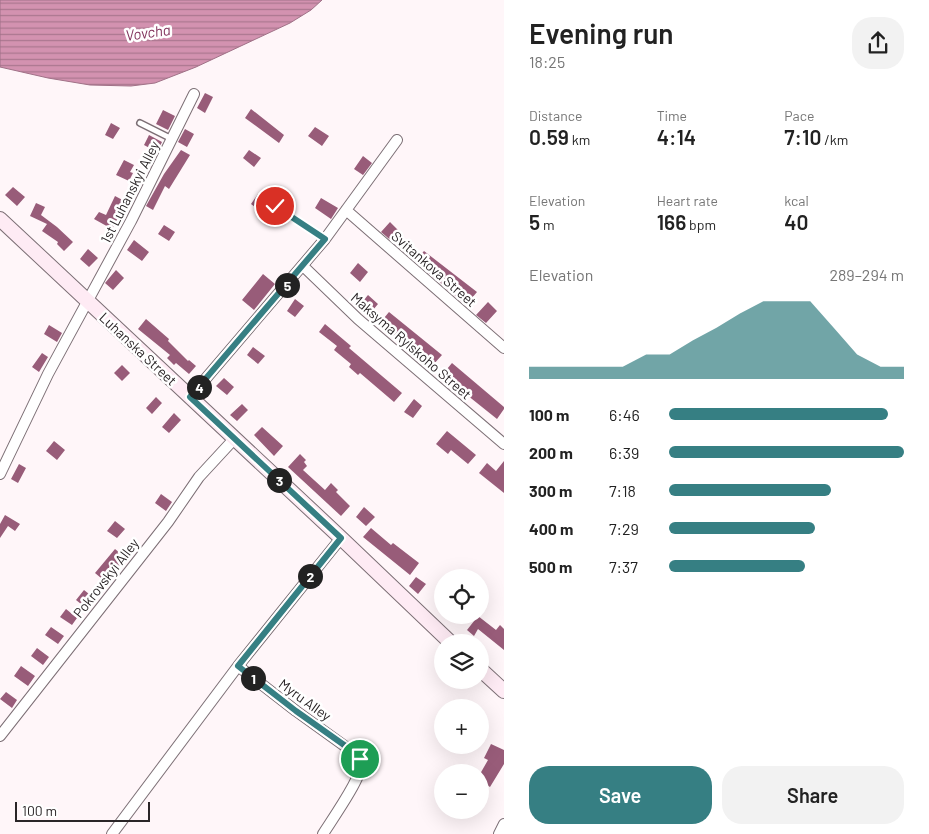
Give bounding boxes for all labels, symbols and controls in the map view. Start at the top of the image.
text: Evening run [529,16,674,50]
button: share [852,17,904,69]
water label: Vovcha [124,20,172,44]
text: 18:25 [529,52,565,71]
text: Distance [529,107,582,124]
text: Time [657,107,687,124]
text: Pace [784,107,814,124]
text: 0.59 [529,124,569,149]
text: 4:14 [657,124,696,149]
text: 7:10 [784,124,821,149]
text: km [569,131,590,148]
text: /km [821,131,848,148]
street label: 1st Luhanskyi Alley [96,137,163,246]
pin [254,185,296,227]
icon: check [261,192,289,220]
text: Elevation [529,192,585,209]
text: Heart rate [657,192,718,209]
text: kcal [784,192,809,209]
text: 5 [529,209,540,234]
text: 166 [657,209,686,234]
text: 40 [784,209,809,234]
text: m [540,216,555,233]
text: bpm [686,216,716,233]
street label: Svitankova Street [388,227,480,310]
text: Elevation [529,265,593,284]
text: 289–294 m [829,265,904,284]
pin: 5 [274,272,300,298]
text: 5 [284,277,291,294]
street label: Maksyma Rylskoho Street [348,289,475,403]
street label: Luhanska Street [96,308,181,389]
pin: 4 [186,374,212,400]
text: 4 [195,379,204,396]
text: 100 m [529,405,569,424]
text: 6:46 [609,405,640,424]
text: 200 m [529,443,573,462]
text: 6:39 [609,443,639,462]
pin: 3 [266,468,292,492]
text: 3 [276,472,283,489]
text: 300 m [529,481,572,500]
text: 7:18 [609,481,636,500]
text: 400 m [529,519,573,538]
text: 7:29 [609,519,639,538]
street label: Pokrovskyi Alley [69,534,142,621]
text: 500 m [529,557,572,576]
text: 7:37 [609,557,638,576]
pin: 2 [298,564,322,588]
text: 2 [307,568,314,585]
map controls [434,569,489,819]
button: locate [434,569,489,624]
button: layers [434,634,489,689]
pin: 1 [240,666,266,690]
text: 1 [251,670,256,687]
street label: Myru Alley [276,675,335,725]
button: + [434,699,489,754]
pin [339,738,381,780]
icon: arrive [346,745,374,773]
button: − [434,764,489,819]
button: Save [529,766,712,824]
button: Share [722,766,904,824]
scale bar [15,799,150,822]
text: 100 m [22,802,57,819]

